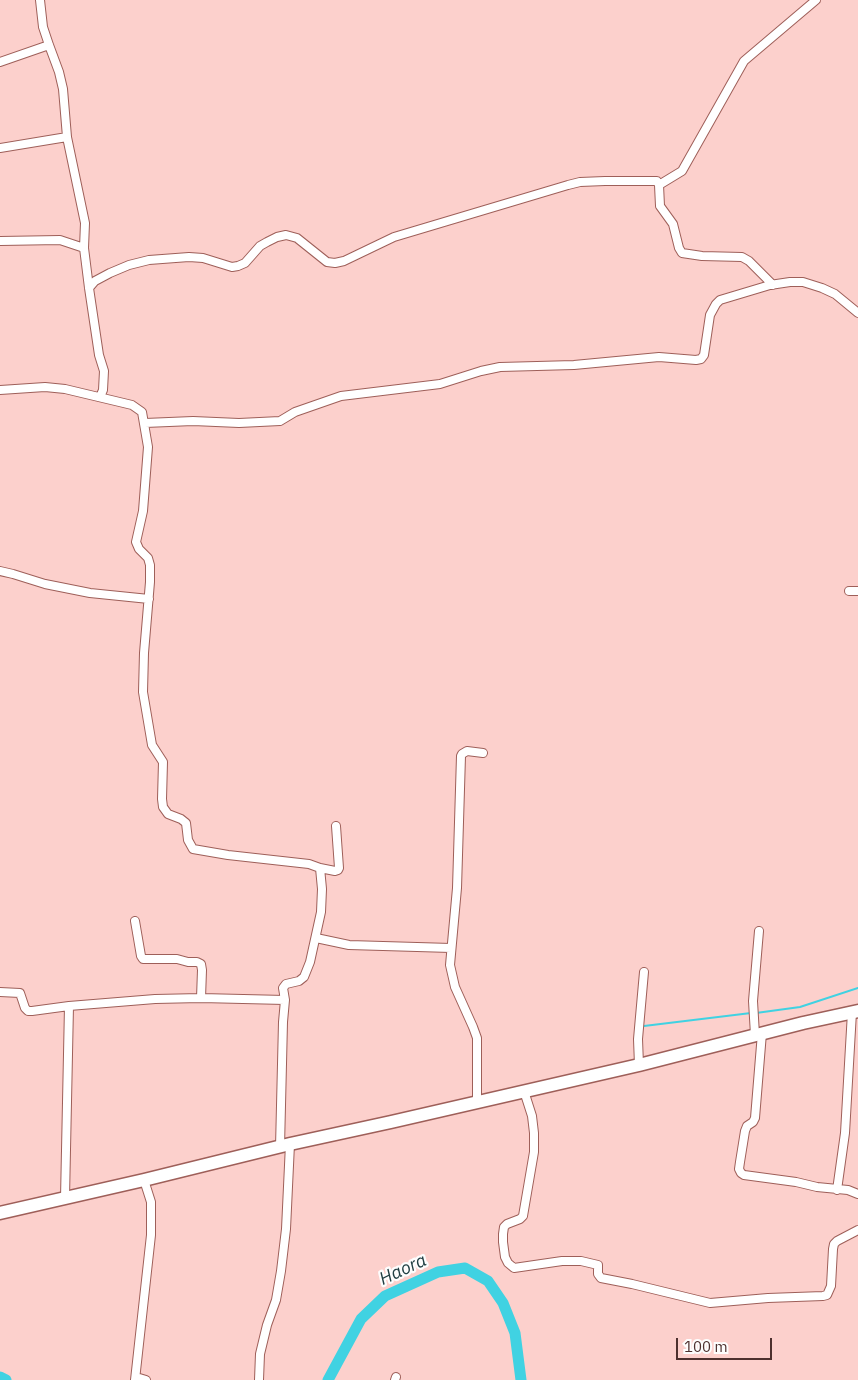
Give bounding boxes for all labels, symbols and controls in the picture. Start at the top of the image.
water label: Haora [376,1250,430,1290]
scale bar [678,1328,774,1360]
text: 100 m [684,1337,728,1356]

